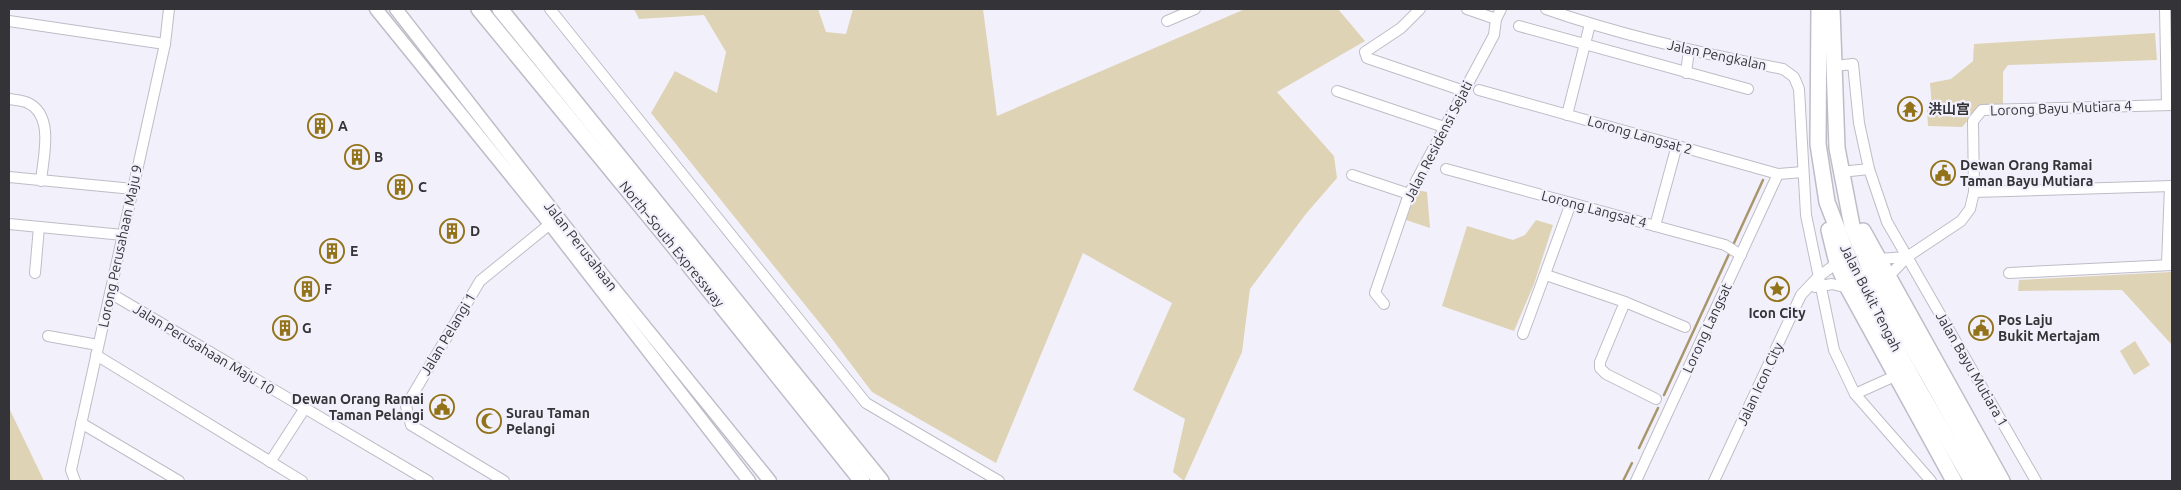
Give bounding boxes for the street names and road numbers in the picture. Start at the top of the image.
street label: Jalan Pengkalan [1666,37,1768,73]
street label: Jalan Residensi Sejati [1401,78,1475,204]
street label: Lorong Bayu Mutiara 4 [1990,98,2132,118]
street label: Lorong Langsat 2 [1586,112,1694,158]
street label: Lorong Perusahaan Maju 9 [95,163,145,329]
street label: North–South Expressway [616,178,728,310]
street label: Lorong Langsat 4 [1540,187,1648,231]
street label: Jalan Perusahaan [541,198,621,294]
street label: Jalan Bukit Tengah [1837,242,1905,354]
street label: Lorong Langsat [1679,280,1735,375]
street label: Jalan Pelangi 1 [417,290,479,378]
street label: Jalan Perusahaan Maju 10 [130,300,278,398]
street label: Jalan Bayu Mutiara 1 [1933,309,2011,429]
street label: Jalan Icon City [1734,340,1786,428]

